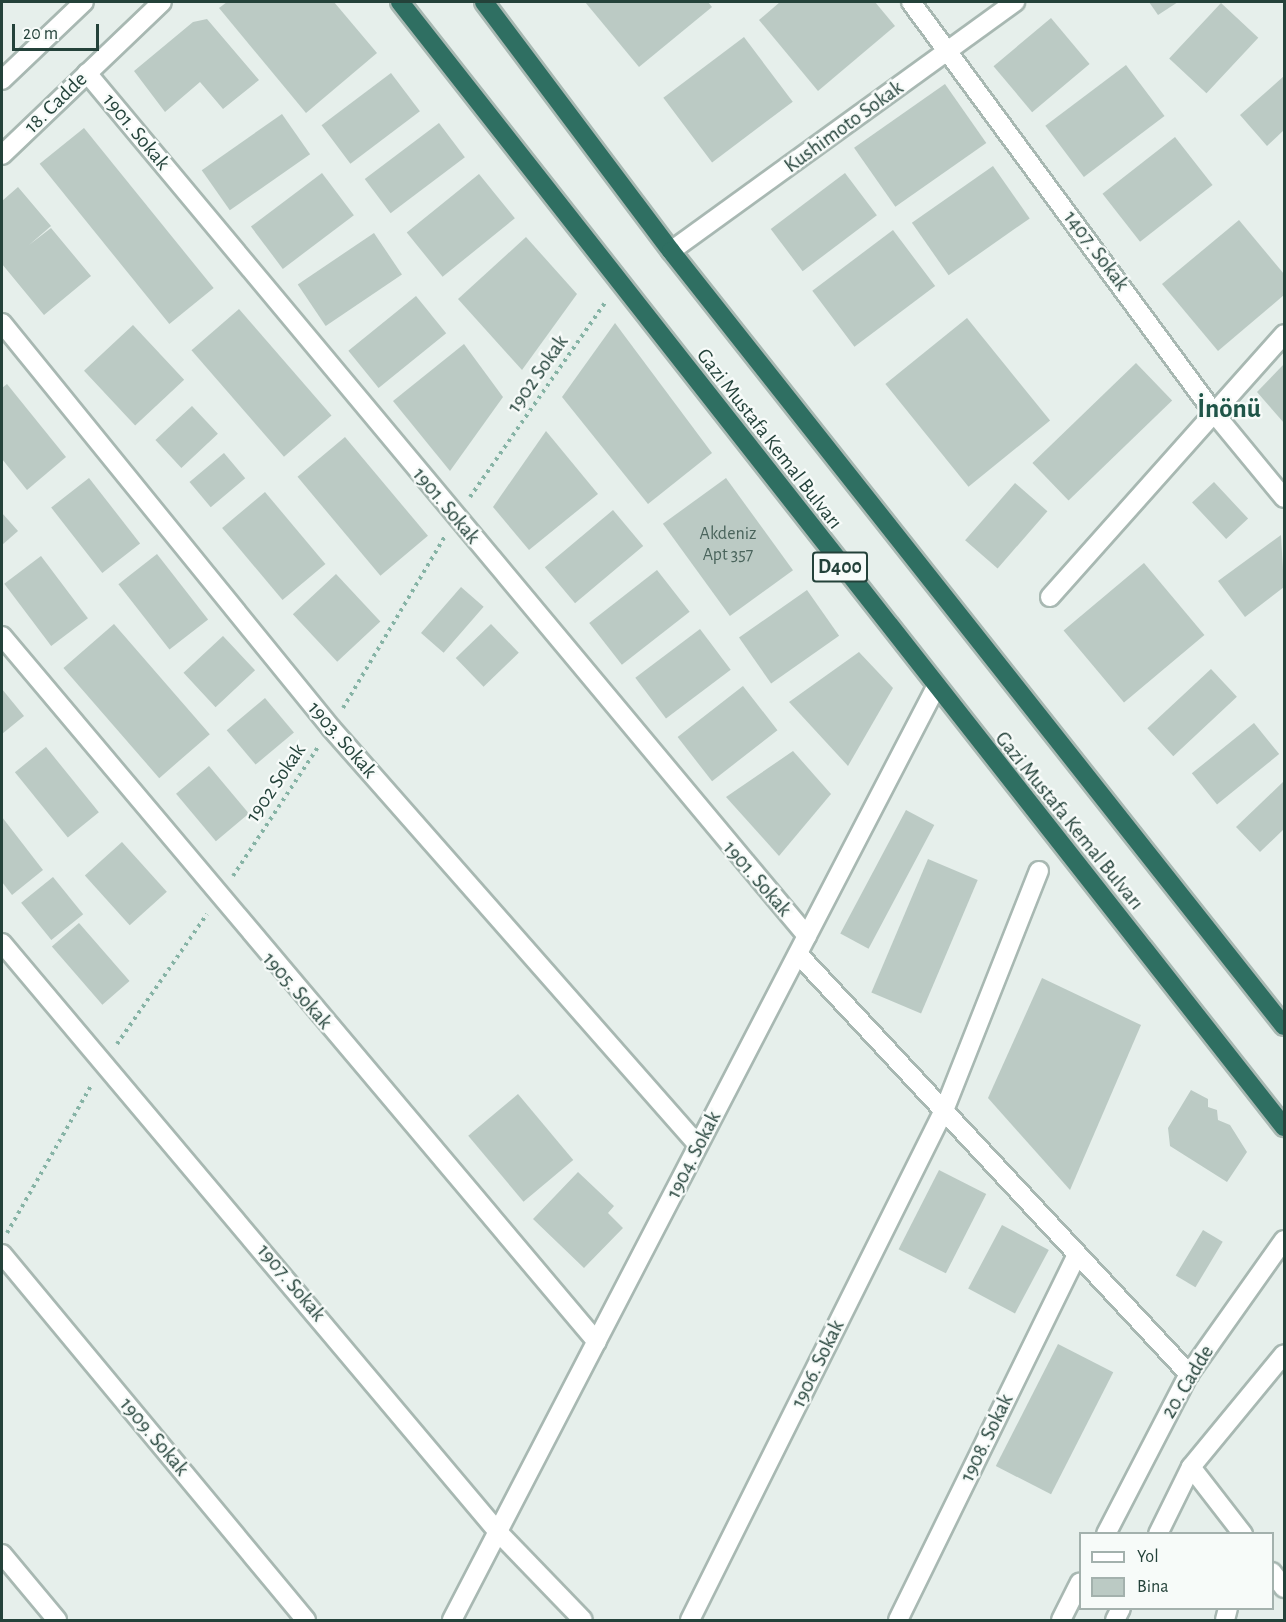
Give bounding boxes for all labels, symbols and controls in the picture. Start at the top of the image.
scale bar [15,12,102,50]
text: 20 m [23,25,58,43]
street label: 18. Cadde [19,67,93,139]
street label: Kushimoto Sokak [779,75,909,179]
street label: 1901. Sokak [97,89,175,175]
street label: 1407. Sokak [1058,206,1134,296]
street label: 1902 Sokak [502,330,574,418]
street label: Gazi Mustafa Kemal Bulvarı [691,344,847,534]
district label: İnönü [1197,393,1261,425]
street label: 1901. Sokak [407,463,485,549]
house number: Akdeniz Apt 357 [699,524,757,566]
road number: D400 [812,550,868,584]
street label: 1903. Sokak [302,697,382,783]
street label: Gazi Mustafa Kemal Bulvarı [989,727,1149,915]
street label: 1902 Sokak [241,739,311,827]
street label: 1901. Sokak [717,836,797,922]
street label: 1905. Sokak [257,947,337,1035]
street label: 1904. Sokak [661,1107,727,1203]
street label: 1907. Sokak [251,1239,331,1327]
street label: 1906. Sokak [786,1316,850,1412]
street label: 20. Cadde [1156,1341,1220,1423]
street label: 1908. Sokak [955,1390,1019,1486]
street label: 1909. Sokak [114,1393,194,1481]
legend [1079,1532,1274,1610]
text: Yol [1137,1548,1159,1566]
text: Bina [1137,1578,1169,1596]

